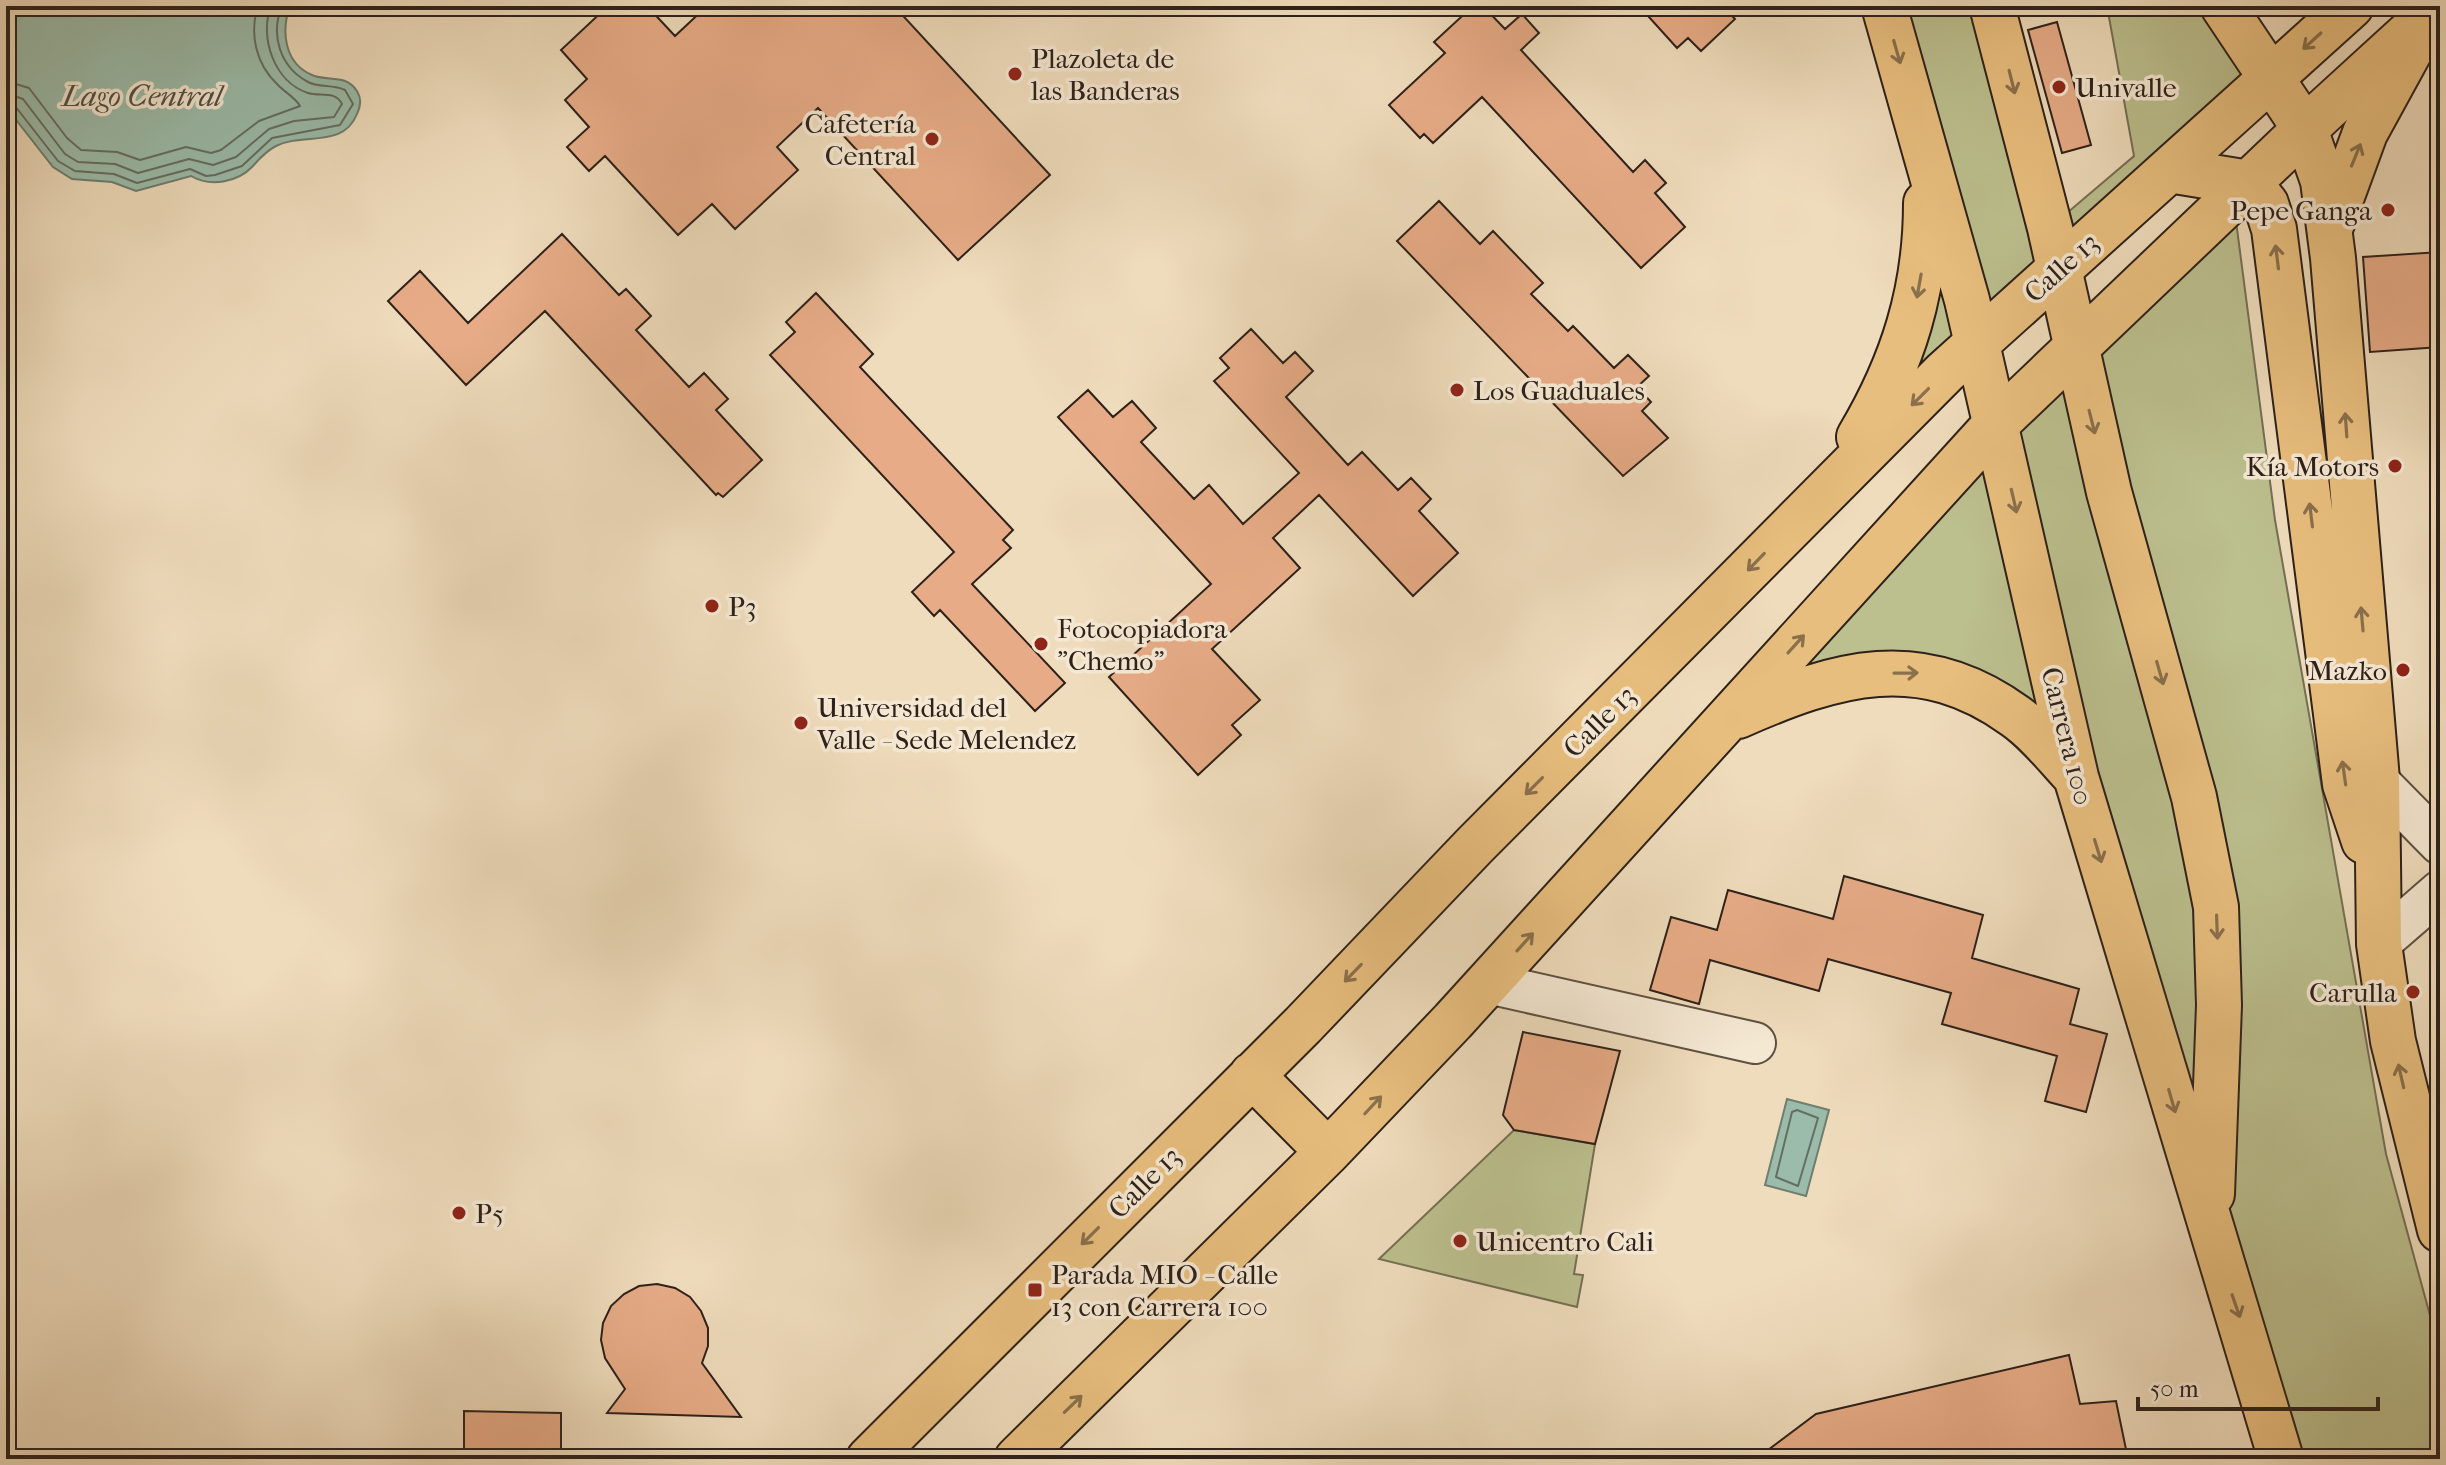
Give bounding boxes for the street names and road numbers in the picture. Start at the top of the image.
street label: Calle 13 [2017,226,2105,309]
street label: Carrera 100 [2034,664,2101,808]
street label: Calle 13 [1556,678,1642,764]
street label: Calle 13 [1101,1139,1187,1225]

